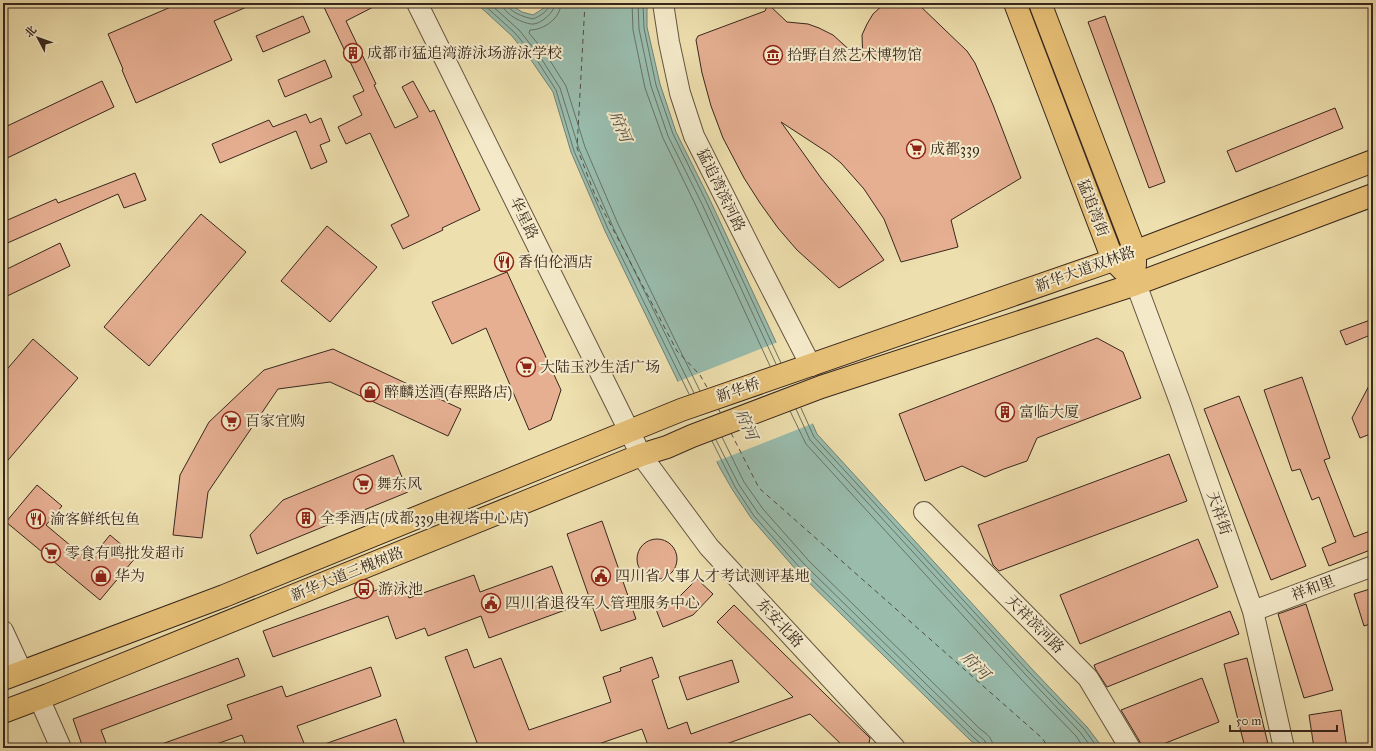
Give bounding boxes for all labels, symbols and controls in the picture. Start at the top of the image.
north arrow [18,18,58,58]
text: 北 [22,23,39,40]
building icon: 成都市猛追湾游泳场游泳学校 [342,42,364,64]
place label: 成都市猛追湾游泳场游泳学校 [367,44,562,62]
museum icon: 拾野自然艺术博物馆 [762,44,784,66]
place label: 拾野自然艺术博物馆 [787,46,922,64]
water label: 府河 [606,108,636,147]
supermarket icon: 成都339 [905,138,927,160]
place label: 成都339 [930,140,980,158]
street label: 猛追湾滨河路 [693,146,749,234]
street label: 猛追湾街 [1074,177,1112,239]
street label: 华星路 [506,194,542,242]
street label: 新华大道双林路 [1033,243,1137,295]
restaurant icon: 香伯伦酒店 [493,251,515,273]
place label: 香伯伦酒店 [518,253,593,271]
supermarket icon: 大陆玉沙生活广场 [515,356,537,378]
place label: 大陆玉沙生活广场 [540,358,660,376]
street label: 新华桥 [714,374,762,406]
shop icon: 醉麟送酒(春熙路店) [359,381,381,403]
place label: 醉麟送酒(春熙路店) [384,383,512,402]
building icon: 富临大厦 [994,401,1016,423]
place label: 富临大厦 [1019,403,1079,421]
water label: 府河 [732,406,763,445]
supermarket icon: 百家宜购 [220,410,242,432]
place label: 百家宜购 [245,412,305,430]
supermarket icon: 舞东风 [352,473,374,495]
place label: 舞东风 [377,475,422,493]
street label: 天祥街 [1203,489,1235,537]
building icon: 全季酒店(成都339电视塔中心店) [295,507,317,529]
restaurant icon: 渝客鲜纸包鱼 [25,508,47,530]
place label: 全季酒店(成都339电视塔中心店) [320,509,528,528]
place label: 渝客鲜纸包鱼 [50,510,140,528]
supermarket icon: 零食有鸣批发超市 [40,542,62,564]
street label: 新华大道三槐树路 [288,543,406,605]
place label: 零食有鸣批发超市 [65,544,185,562]
shop icon: 华为 [90,565,112,587]
public building icon: 四川省人事人才考试测评基地 [590,565,612,587]
place label: 华为 [115,567,145,585]
place label: 四川省人事人才考试测评基地 [615,567,810,585]
street label: 祥和里 [1289,572,1337,604]
bus stop icon: 游泳池 [353,578,375,600]
place label: 游泳池 [378,580,423,598]
street label: 天祥滨河路 [1002,591,1068,657]
public building icon: 四川省退役军人管理服务中心 [480,592,502,614]
place label: 四川省退役军人管理服务中心 [505,594,700,612]
street label: 东安北路 [753,595,807,651]
water label: 府河 [958,647,996,686]
scale bar [1230,707,1337,733]
text: 50 m [1236,714,1261,728]

